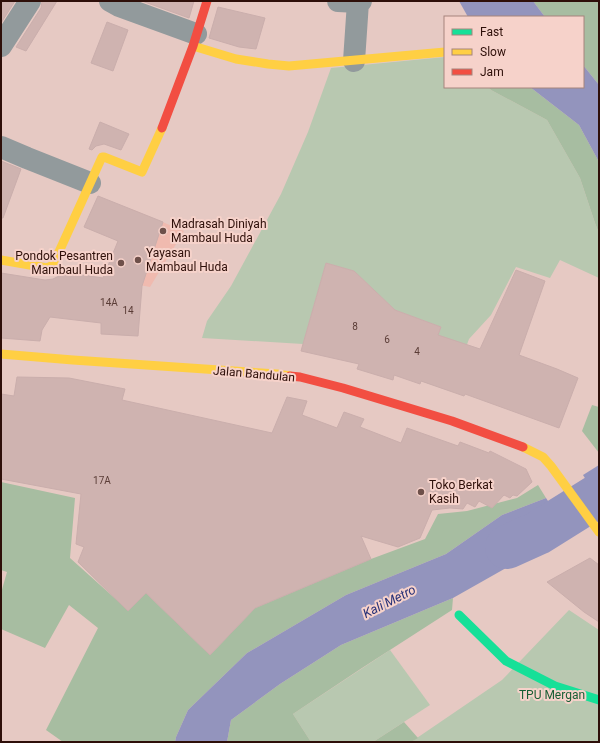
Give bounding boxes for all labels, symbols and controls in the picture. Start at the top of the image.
legend [444,16,584,88]
text: Fast [480,25,503,39]
text: Slow [480,45,506,59]
text: Jam [480,65,504,79]
place label: Madrasah Diniyah Mambaul Huda [171,217,267,245]
marker: Madrasah Diniyah Mambaul Huda [158,226,168,236]
place label: Yayasan Mambaul Huda [146,246,228,274]
place label: Pondok Pesantren Mambaul Huda [15,249,113,277]
marker: Yayasan Mambaul Huda [133,255,143,265]
marker: Pondok Pesantren Mambaul Huda [116,258,126,268]
house number: 14A [100,297,118,308]
house number: 14 [122,305,134,316]
house number: 8 [352,321,358,332]
house number: 6 [384,334,390,345]
house number: 4 [414,346,420,357]
street label: Jalan Bandulan [212,363,296,385]
house number: 17A [93,475,111,486]
place label: Toko Berkat Kasih [429,478,493,506]
marker: Toko Berkat Kasih [416,487,426,497]
water label: Kali Metro [360,582,418,621]
park label: TPU Mergan [519,688,585,702]

